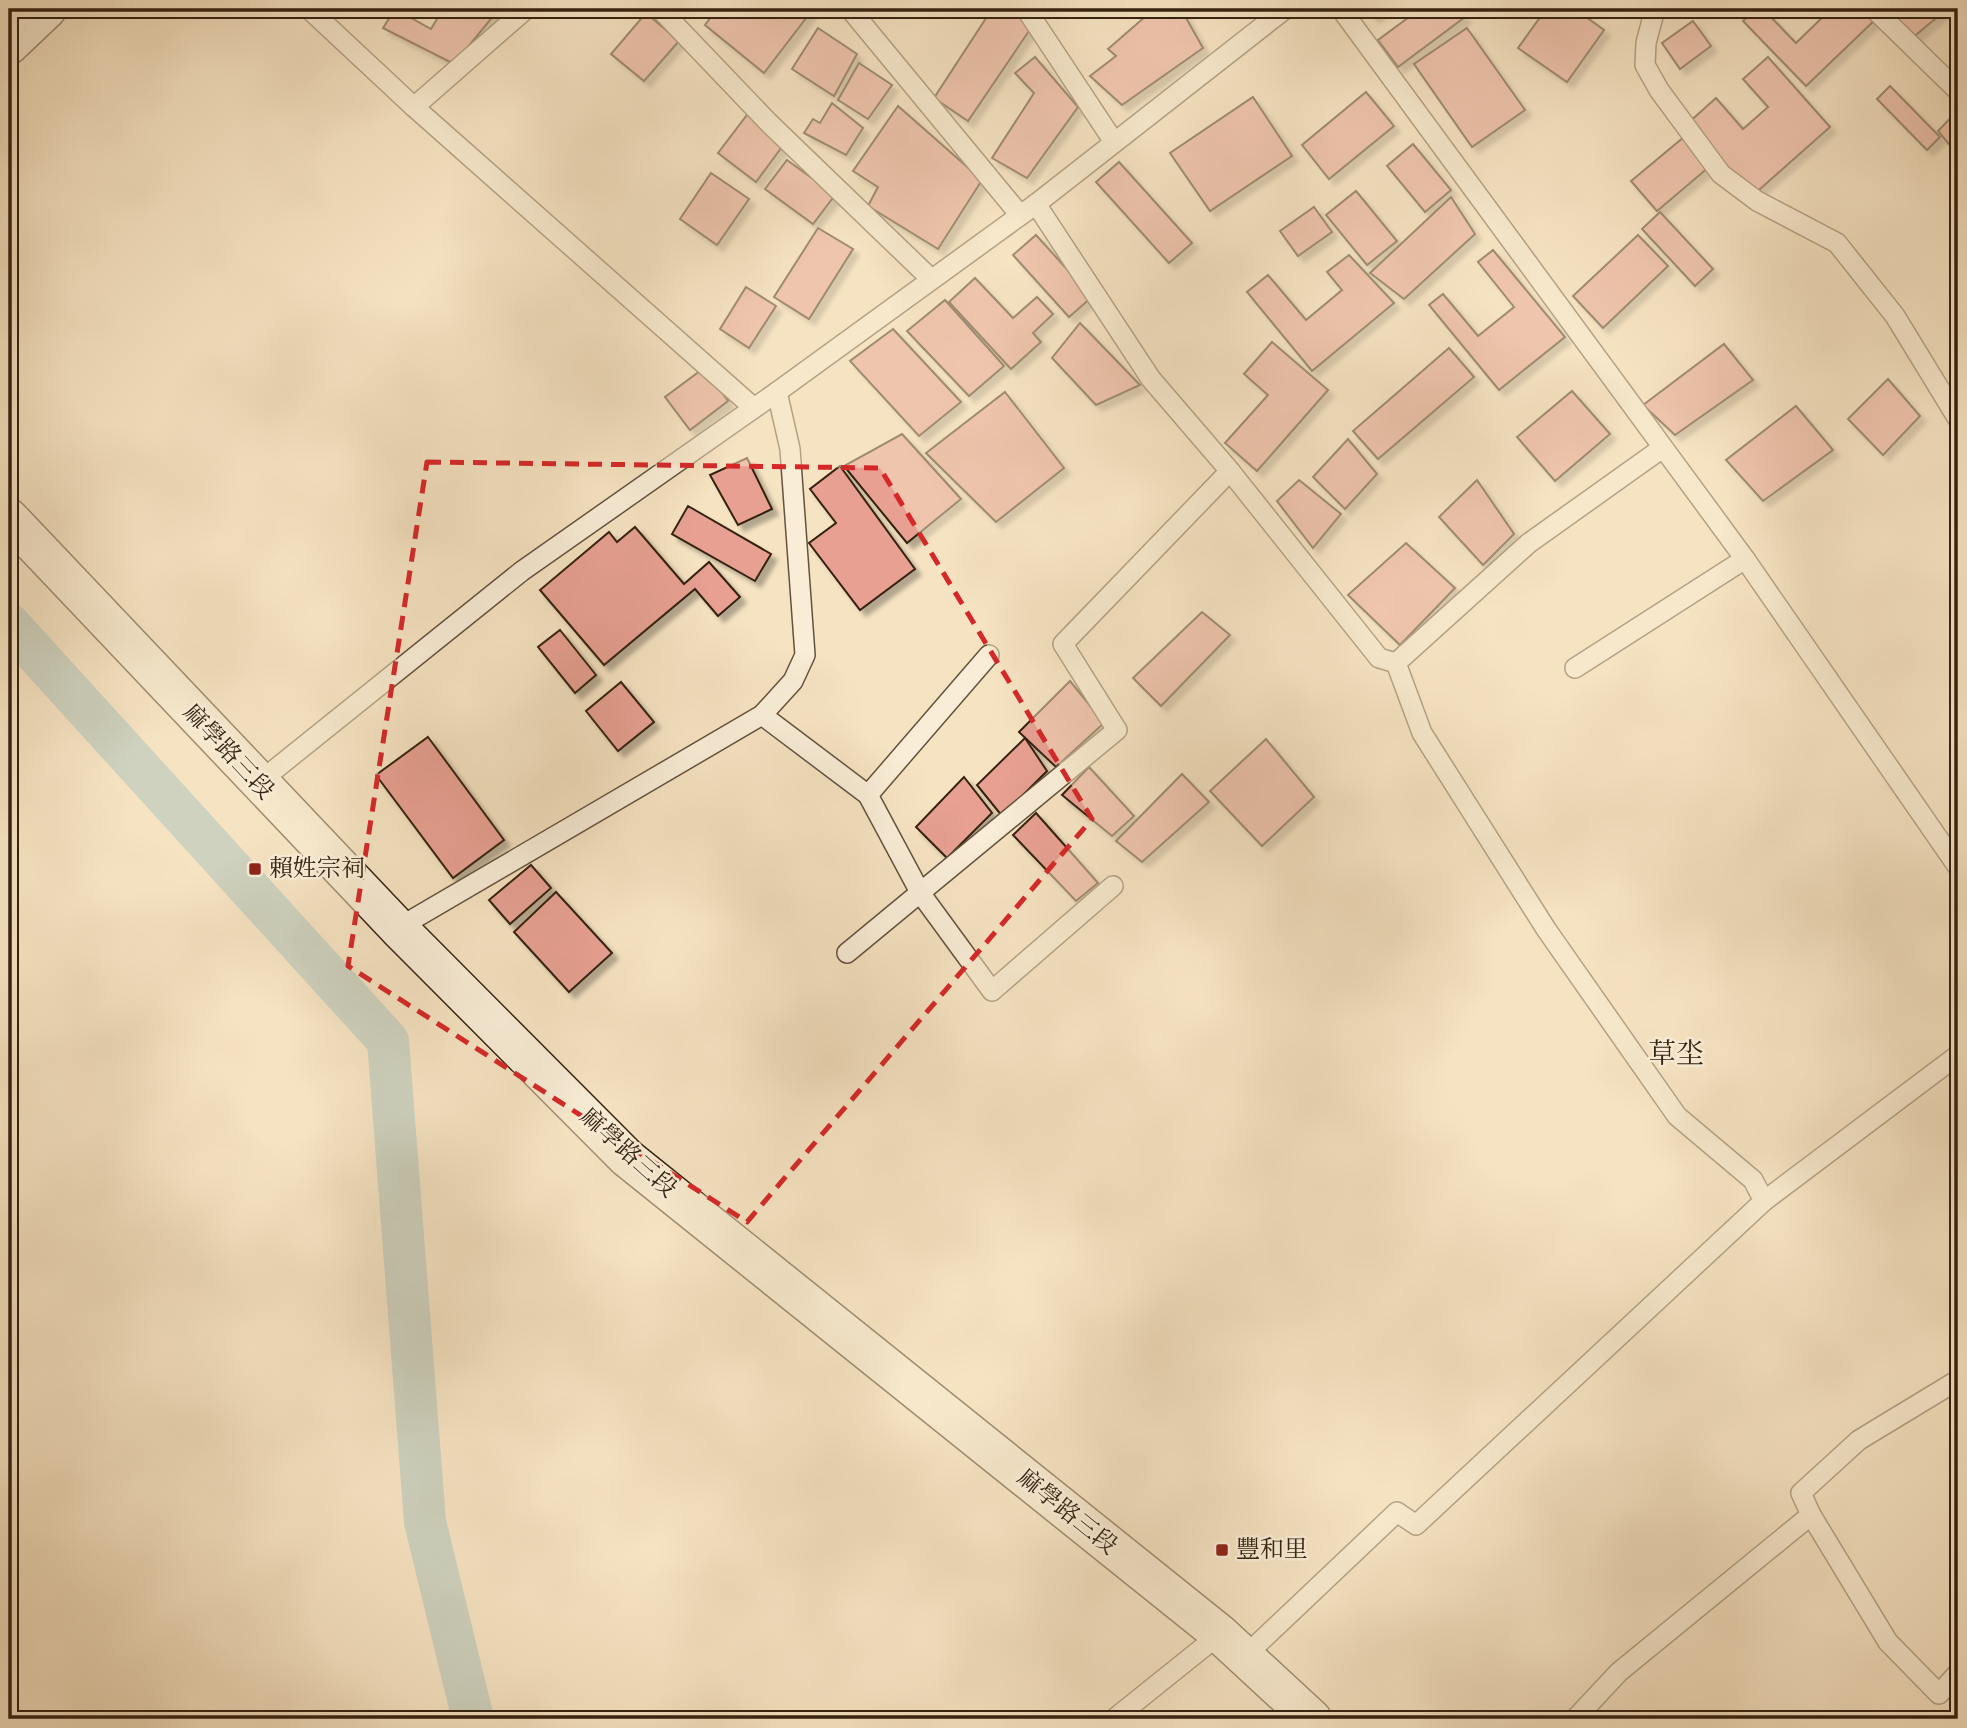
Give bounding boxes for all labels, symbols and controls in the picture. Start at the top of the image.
street label: 麻學路三段 [176,698,280,806]
place label: 賴姓宗祠 [269,854,365,884]
marker: 賴姓宗祠 [247,861,263,877]
district label: 草坔 [1648,1037,1704,1072]
street label: 麻學路三段 [573,1102,683,1204]
street label: 麻學路三段 [1011,1463,1123,1561]
place label: 豐和里 [1236,1535,1308,1565]
marker: 豐和里 [1214,1542,1230,1558]

